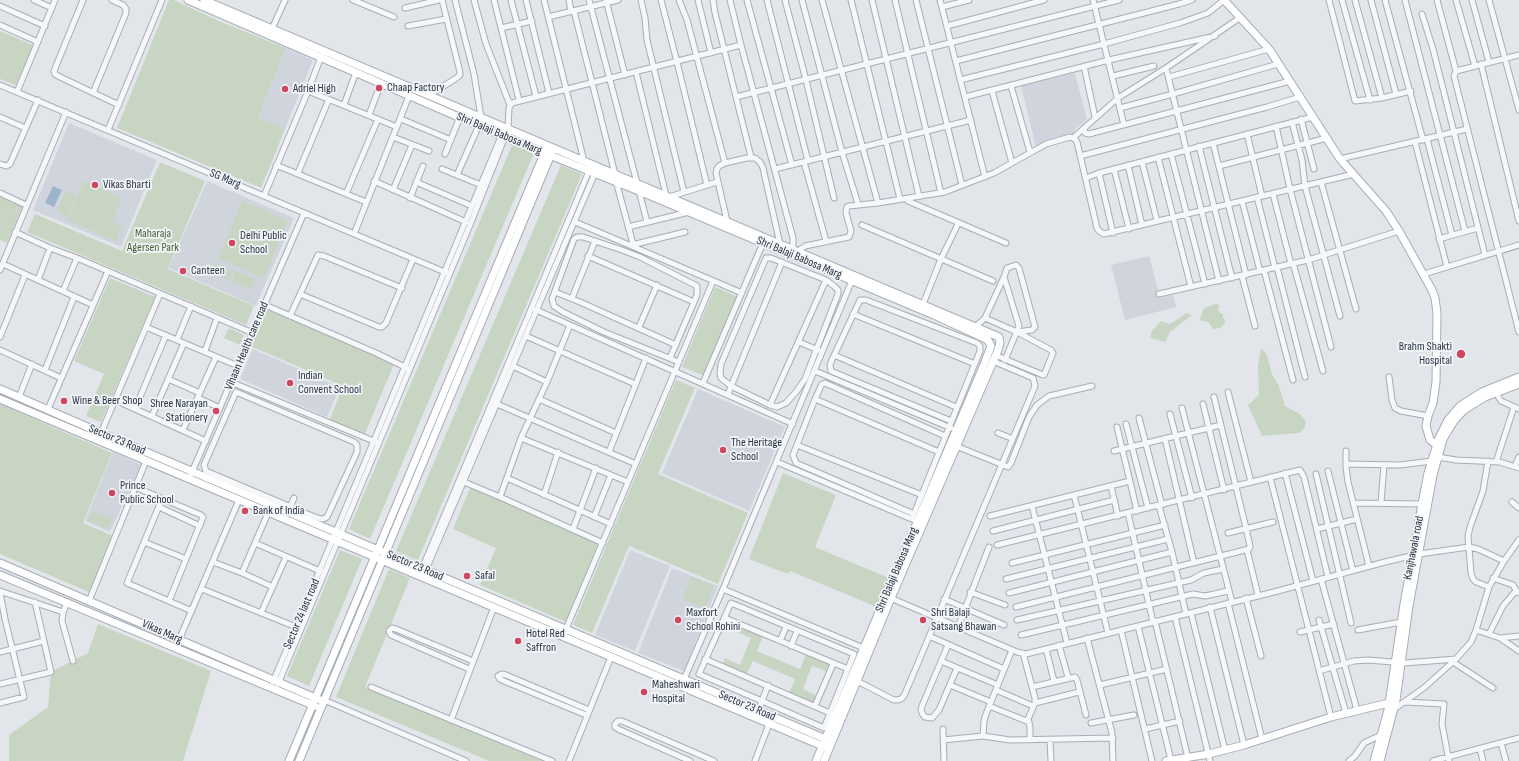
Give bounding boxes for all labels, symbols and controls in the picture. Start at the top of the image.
place label: Chaap Factory [387,81,444,95]
place label: Adriel High [293,82,336,96]
marker: Chaap Factory [374,83,384,93]
marker: Adriel High [280,84,290,94]
street label: Shri Balaji Babosa Marg [454,110,544,158]
street label: SG Marg [207,166,243,192]
place label: Vikas Bharti [103,178,151,192]
marker: Vikas Bharti [90,180,100,190]
park label: Maharaja Agersen Park [127,227,179,255]
place label: Delhi Public School [240,229,287,257]
street label: Shri Balaji Babosa Marg [754,234,844,282]
marker: Delhi Public School [227,238,237,248]
place label: Canteen [191,264,225,278]
marker: Canteen [178,266,188,276]
street label: Vihaan Health care road [222,300,272,392]
place label: Brahm Shakti Hospital [1399,340,1452,368]
marker: Brahm Shakti Hospital [1455,348,1467,360]
place label: Indian Convent School [298,369,361,397]
marker: Indian Convent School [285,378,295,388]
place label: Wine & Beer Shop [72,394,142,408]
marker: Wine & Beer Shop [59,396,69,406]
place label: Shree Narayan Stationery [150,397,208,425]
marker: Shree Narayan Stationery [211,406,221,416]
street label: Sector 23 Road [86,422,148,458]
place label: The Heritage School [731,436,782,464]
marker: The Heritage School [718,445,728,455]
place label: Prince Public School [120,479,174,507]
marker: Prince Public School [107,488,117,498]
place label: Bank of India [253,504,304,518]
marker: Bank of India [240,506,250,516]
street label: Kanjhawala road [1401,515,1427,581]
street label: Shri Balaji Babosa Marg [873,525,921,615]
street label: Sector 23 Road [384,548,446,584]
place label: Safal [475,569,495,583]
marker: Safal [462,571,472,581]
street label: Sector 24 last road [281,577,323,651]
place label: Maxfort School Rohini [686,606,740,634]
place label: Shri Balaji Satsang Bhawan [931,606,996,634]
marker: Maxfort School Rohini [673,615,683,625]
marker: Shri Balaji Satsang Bhawan [918,615,928,625]
street label: Vikas Marg [140,617,184,647]
place label: Hotel Red Saffron [526,627,565,655]
marker: Hotel Red Saffron [513,636,523,646]
place label: Maheshwari Hospital [652,678,700,706]
marker: Maheshwari Hospital [639,687,649,697]
street label: Sector 23 Road [716,688,778,724]

